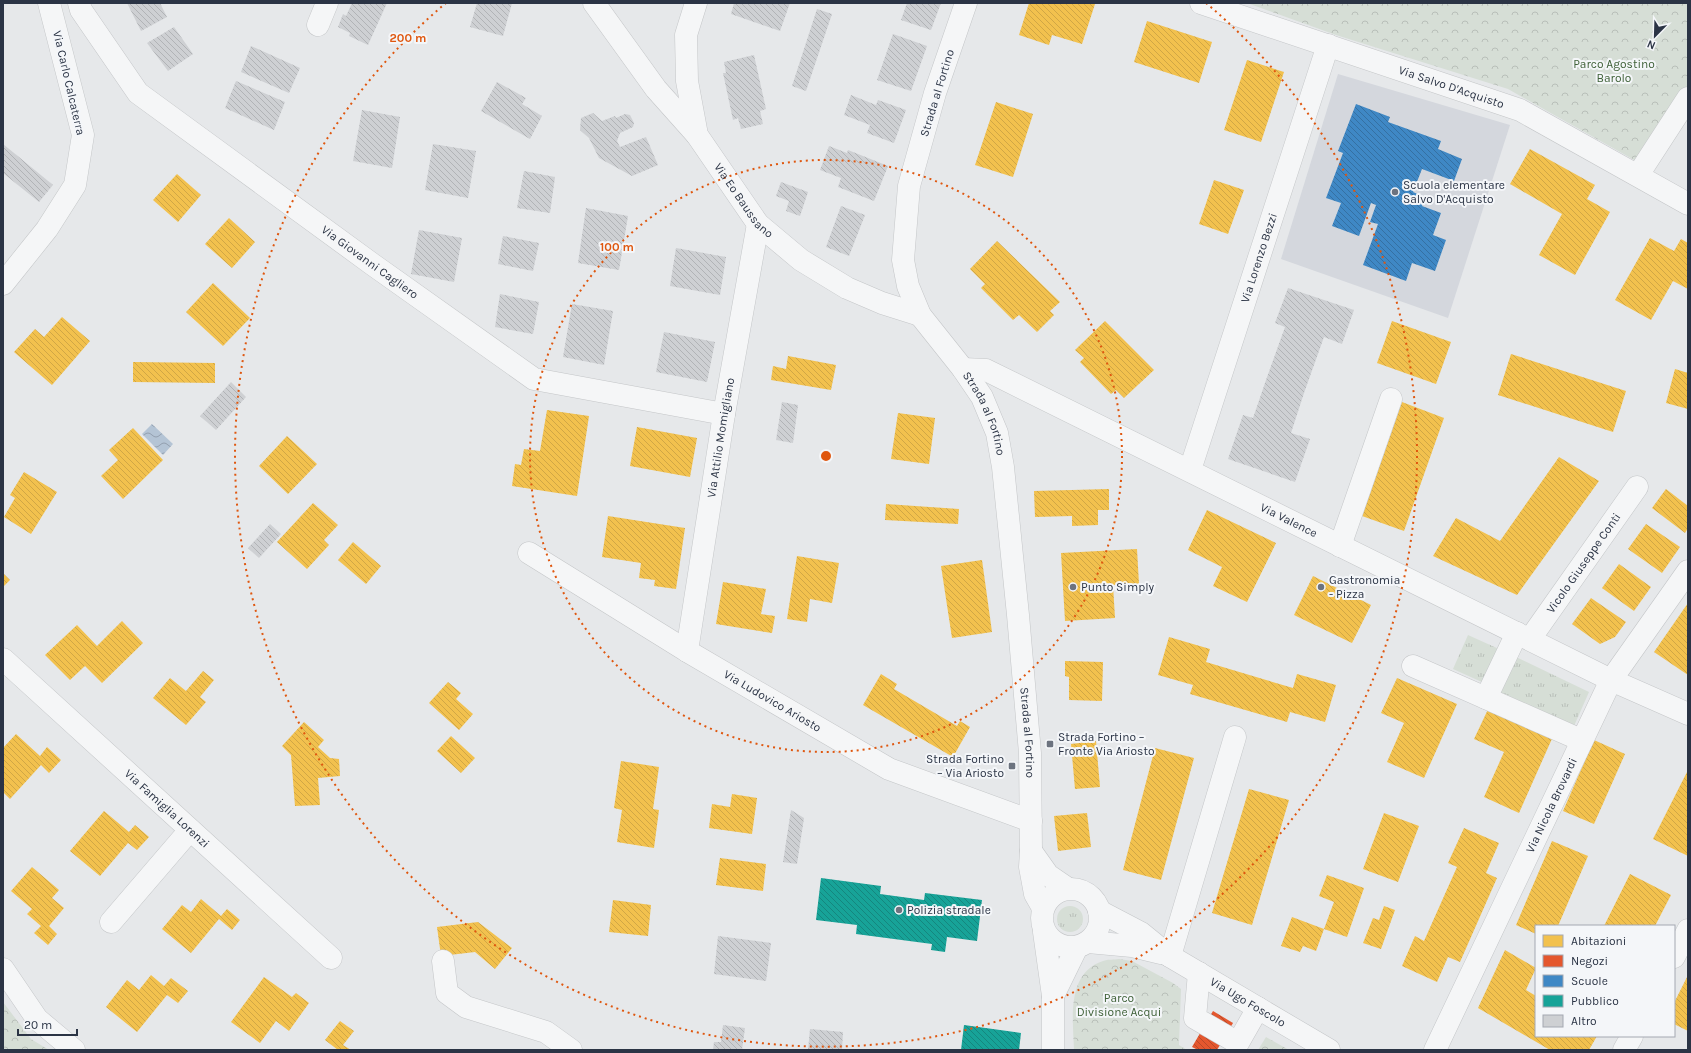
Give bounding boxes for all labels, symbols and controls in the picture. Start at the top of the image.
north arrow [1635,16,1675,56]
street label: Via Carlo Calcaterra [50,29,88,137]
text: 200 m [390,31,426,45]
text: N [1645,37,1657,52]
street label: Strada al Fortino [917,48,957,138]
park label: Parco Agostino Barolo [1573,57,1655,85]
street label: Via Salvo D'Acquisto [1397,63,1506,111]
street label: Via Eo Baussano [711,160,776,241]
place label: Scuola elementare Salvo D'Acquisto [1403,178,1505,206]
marker: Scuola elementare Salvo D'Acquisto [1390,187,1400,197]
street label: Via Lorenzo Bezzi [1238,211,1280,305]
street label: Via Giovanni Cagliero [319,222,421,302]
text: 100 m [600,240,634,254]
street label: Strada al Fortino [960,369,1008,457]
street label: Via Attilio Momigliano [704,377,737,499]
centre of rings [819,449,833,463]
street label: Via Valence [1258,500,1320,540]
street label: Vicolo Giuseppe Conti [1543,510,1624,616]
place label: Gastronomia - Pizza [1329,573,1400,601]
place label: Punto Simply [1081,580,1155,594]
marker: Punto Simply [1068,582,1078,592]
marker: Gastronomia - Pizza [1316,582,1326,592]
street label: Via Ludovico Ariosto [721,667,824,735]
street label: Strada al Fortino [1017,687,1037,778]
place label: Strada Fortino – Fronte Via Ariosto [1058,730,1154,758]
marker: Strada Fortino – Fronte Via Ariosto [1045,739,1055,749]
place label: Strada Fortino – Via Ariosto [926,752,1004,780]
street label: Via Nicola Brovardi [1523,756,1580,855]
marker: Strada Fortino – Via Ariosto [1007,761,1017,771]
street label: Via Famiglia Lorenzi [122,766,212,851]
place label: Polizia stradale [907,903,991,917]
marker: Polizia stradale [894,905,904,915]
legend [1535,925,1675,1037]
text: Abitazioni [1571,934,1626,948]
text: Negozi [1571,954,1608,968]
street label: Via Ugo Foscolo [1208,974,1288,1030]
text: Scuole [1571,974,1608,988]
park label: Parco Divisione Acqui [1077,991,1161,1019]
text: Pubblico [1571,994,1619,1008]
scale bar [18,1011,77,1037]
text: Altro [1571,1014,1597,1028]
text: 20 m [24,1018,52,1032]

